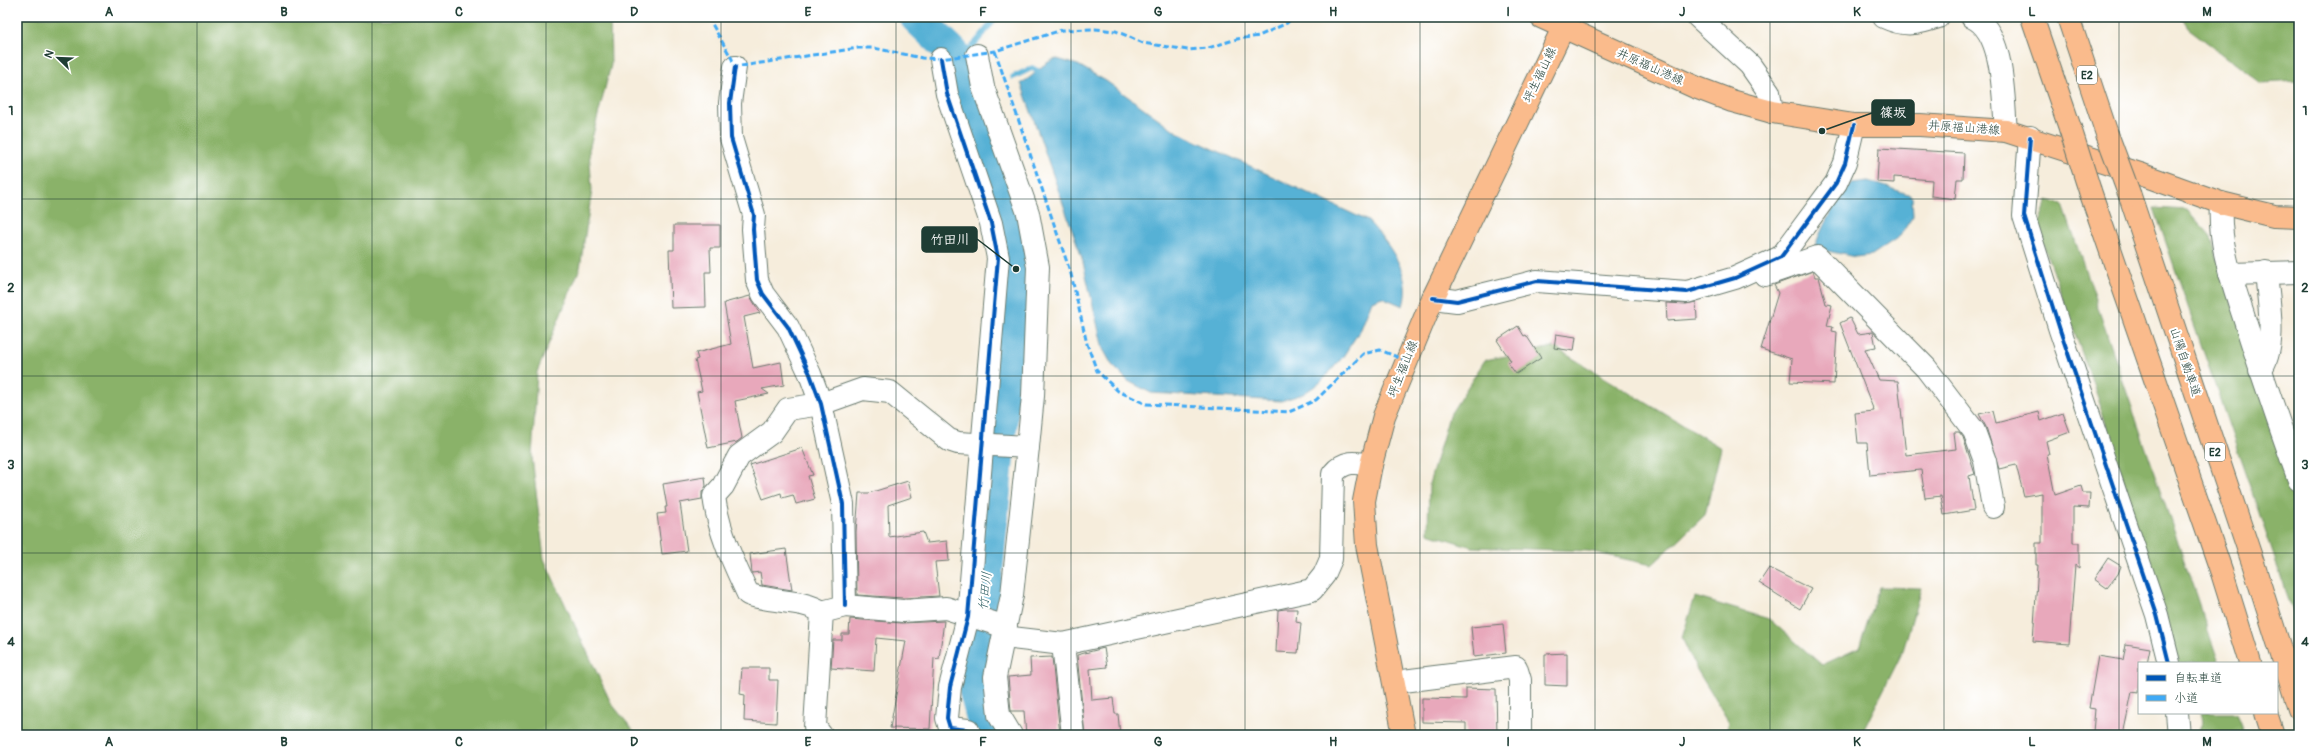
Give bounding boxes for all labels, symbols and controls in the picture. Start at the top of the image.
text: A [105,4,114,20]
text: B [280,4,288,20]
text: C [455,4,463,20]
text: D [630,4,638,20]
text: E [805,4,812,20]
text: F [979,4,987,20]
text: G [1154,4,1163,20]
text: H [1329,4,1337,20]
text: I [1506,4,1510,20]
text: J [1679,4,1685,20]
text: K [1853,4,1861,20]
text: L [2028,4,2036,20]
text: M [2202,4,2212,20]
north arrow [38,38,78,78]
street label: 坪生福山線 [1520,45,1560,105]
street label: 井原福山港線 [1614,46,1686,88]
text: N [42,48,57,60]
road number: E2 [2077,66,2097,84]
callout: 篠坂 [1872,100,1914,125]
text: 1 [8,103,14,119]
text: 1 [2302,103,2308,119]
text: 篠坂 [1880,105,1906,121]
street label: 井原福山港線 [1928,118,2000,138]
callout: 竹田川 [922,227,977,252]
text: 竹田川 [930,232,970,248]
text: 2 [7,280,15,296]
text: 2 [2301,280,2309,296]
street label: 山陽自動車道 [2166,326,2204,398]
street label: 坪生福山線 [1385,338,1421,400]
road number: E2 [2205,443,2225,461]
text: 3 [7,457,15,473]
text: 3 [2301,457,2309,473]
water label: 竹田川 [975,571,995,611]
text: 4 [7,634,15,650]
text: 4 [2301,634,2309,650]
legend [2138,662,2278,714]
text: 自転車道 [2174,671,2222,686]
text: 小道 [2174,691,2198,706]
text: A [105,734,114,750]
text: B [280,734,288,750]
text: C [455,734,463,750]
text: D [630,734,638,750]
text: E [805,734,812,750]
text: F [979,734,987,750]
text: G [1154,734,1163,750]
text: H [1329,734,1337,750]
text: I [1506,734,1510,750]
text: J [1679,734,1685,750]
text: K [1853,734,1861,750]
text: L [2028,734,2036,750]
text: M [2202,734,2212,750]

